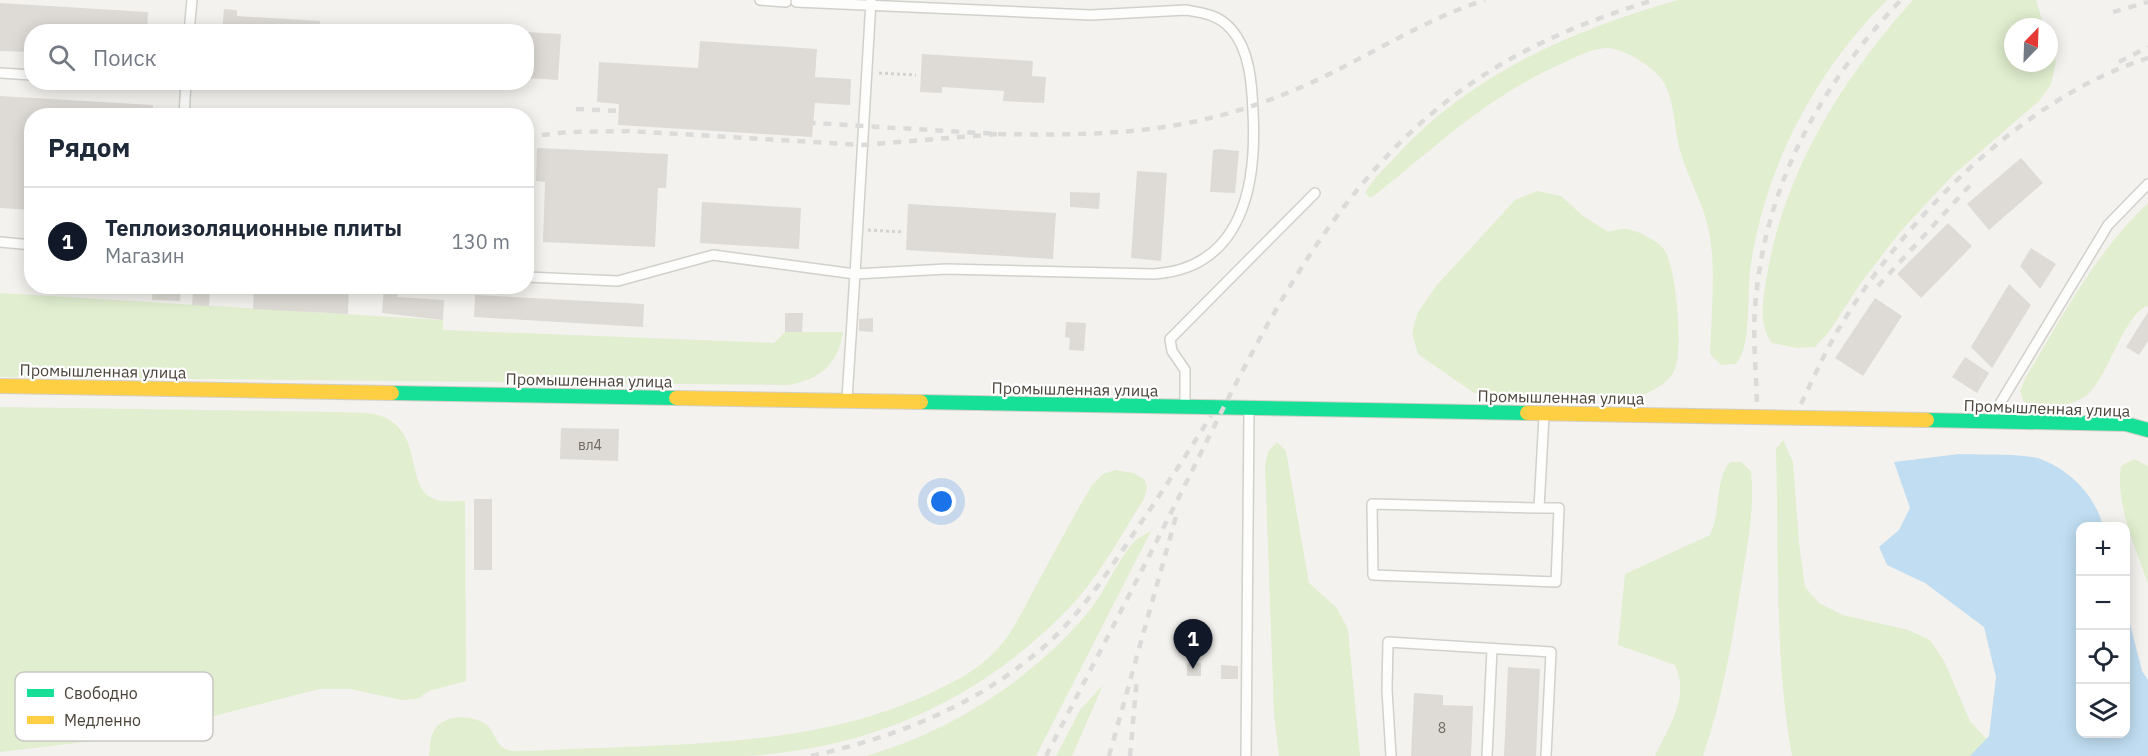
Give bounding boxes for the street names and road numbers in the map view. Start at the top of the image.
street label: Промышленная улица [20,360,187,382]
street label: Промышленная улица [506,369,673,391]
street label: Промышленная улица [992,378,1159,400]
street label: Промышленная улица [1478,386,1645,408]
street label: Промышленная улица [1963,395,2131,421]

